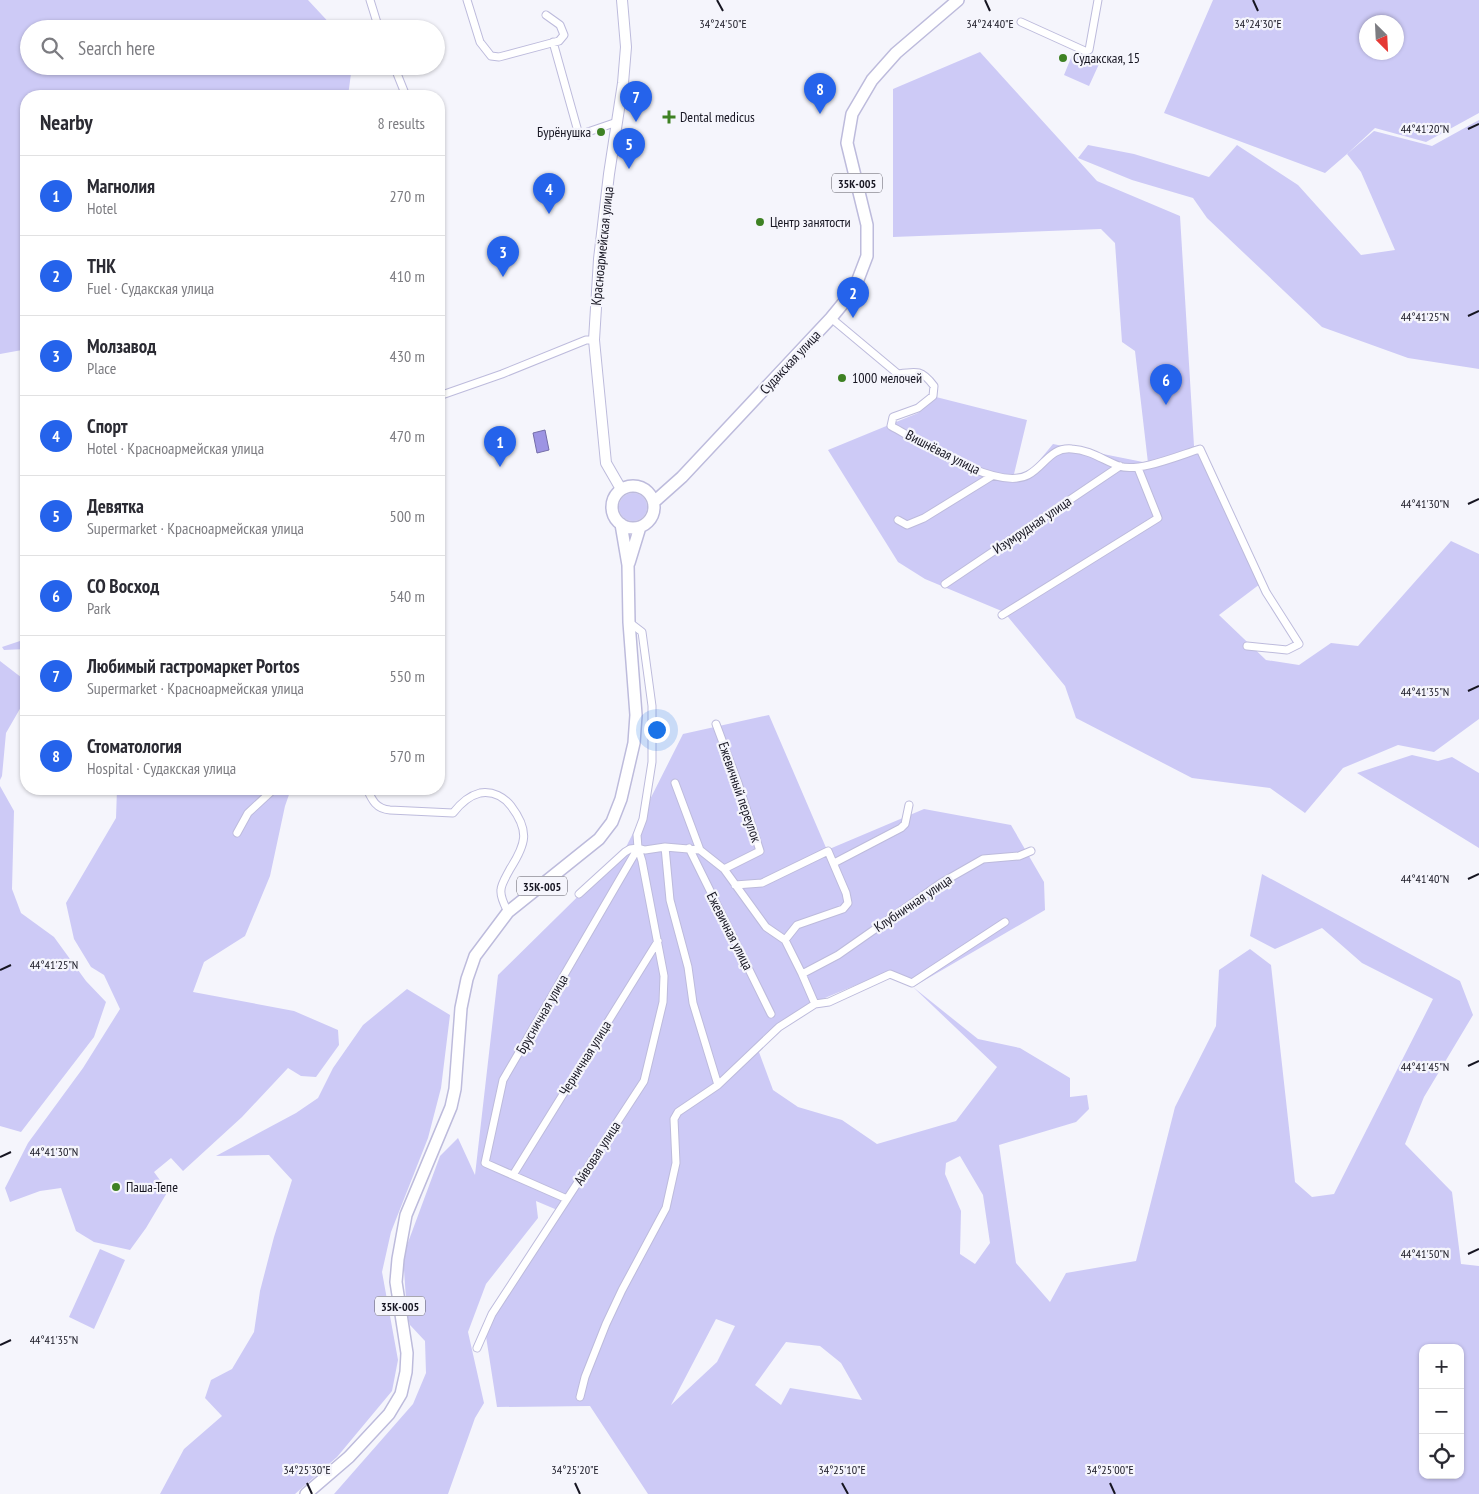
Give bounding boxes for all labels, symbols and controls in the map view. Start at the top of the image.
north arrow [1359,15,1404,60]
text: 34°24'50"E [699,16,747,31]
text: 34°24'40"E [966,16,1014,31]
text: 34°24'30"E [1234,16,1282,31]
search box [20,20,445,75]
icon: search [38,34,66,62]
text: Search here [78,36,155,60]
place label: Судакская, 15 [1073,49,1140,67]
marker: Судакская, 15 [1057,52,1069,64]
pin: 8 [804,73,836,114]
pin: 7 [620,81,652,122]
place label: Dental medicus [680,108,755,126]
text: Nearby [40,109,93,136]
marker: Dental medicus [662,110,676,124]
text: 8 results [378,113,425,133]
text: 44°41'20"N [1401,121,1449,136]
place label: Бурёнушка [537,123,591,141]
marker: Бурёнушка [595,126,607,138]
pin: 5 [613,128,645,169]
pin: 4 [533,173,565,214]
text: Магнолия [87,174,155,198]
road number: 35К-005 [832,174,882,192]
text: 1 [52,186,60,206]
text: 270 m [390,186,425,206]
street label: Красноармейская улица [587,186,617,306]
text: Hotel [87,198,117,218]
place label: Центр занятости [770,213,851,231]
marker: Центр занятости [754,216,766,228]
pin: 3 [487,236,519,277]
text: ТНК [87,254,116,278]
text: 2 [52,266,60,286]
text: 410 m [390,266,425,286]
pin: 2 [837,277,869,318]
text: Fuel · Судакская улица [87,278,214,298]
text: 44°41'25"N [1401,309,1449,324]
street label: Судакская улица [756,326,824,398]
text: Молзавод [87,334,156,358]
text: 3 [52,346,60,366]
text: 430 m [390,346,425,366]
text: Place [87,358,116,378]
pin: 6 [1150,364,1182,405]
place label: 1000 мелочей [852,369,922,387]
marker: 1000 мелочей [836,372,848,384]
text: Спорт [87,414,127,438]
text: 4 [52,426,60,446]
text: 470 m [390,426,425,446]
pin: 1 [484,426,516,467]
street label: Вишнёвая улица [903,426,983,478]
text: Hotel · Красноармейская улица [87,438,264,458]
street label: Изумрудная улица [989,492,1075,558]
text: Девятка [87,494,144,518]
text: 44°41'30"N [1401,496,1449,511]
text: 5 [52,506,60,526]
text: 500 m [390,506,425,526]
text: Supermarket · Красноармейская улица [87,518,304,538]
text: СО Восход [87,574,159,598]
text: 6 [52,586,60,606]
text: 540 m [390,586,425,606]
text: Park [87,598,111,618]
text: Любимый гастромаркет Portos [87,654,300,678]
text: 7 [52,666,60,686]
text: 550 m [390,666,425,686]
text: Supermarket · Красноармейская улица [87,678,304,698]
text: 44°41'35"N [1401,684,1449,699]
your location [644,717,670,743]
text: Стоматология [87,734,182,758]
street label: Ежевичный переулок [714,739,766,845]
text: 8 [52,746,60,766]
text: 570 m [390,746,425,766]
text: Hospital · Судакская улица [87,758,236,778]
street label: Клубничная улица [871,870,955,936]
text: 44°41'40"N [1401,871,1449,886]
road number: 35К-005 [517,876,567,896]
street label: Ежевичная улица [703,889,757,973]
text: 44°41'25"N [30,957,78,972]
street label: Брусничная улица [512,971,572,1057]
street label: Черничная улица [555,1017,615,1099]
text: 44°41'45"N [1401,1059,1449,1074]
street label: Айвовая улица [570,1118,624,1188]
text: 44°41'30"N [30,1144,78,1159]
place label: Паша-Тепе [126,1178,178,1196]
marker: Паша-Тепе [110,1181,122,1193]
text: 44°41'50"N [1401,1246,1449,1261]
road number: 35К-005 [375,1296,425,1315]
text: 44°41'35"N [30,1332,78,1347]
map controls [1419,1344,1464,1479]
button: + [1419,1344,1464,1389]
button: − [1419,1389,1464,1434]
button: locate [1419,1434,1464,1479]
text: 34°25'30"E [283,1462,331,1477]
text: 34°25'20"E [551,1462,599,1477]
text: 34°25'10"E [818,1462,866,1477]
text: 34°25'00"E [1086,1462,1134,1477]

